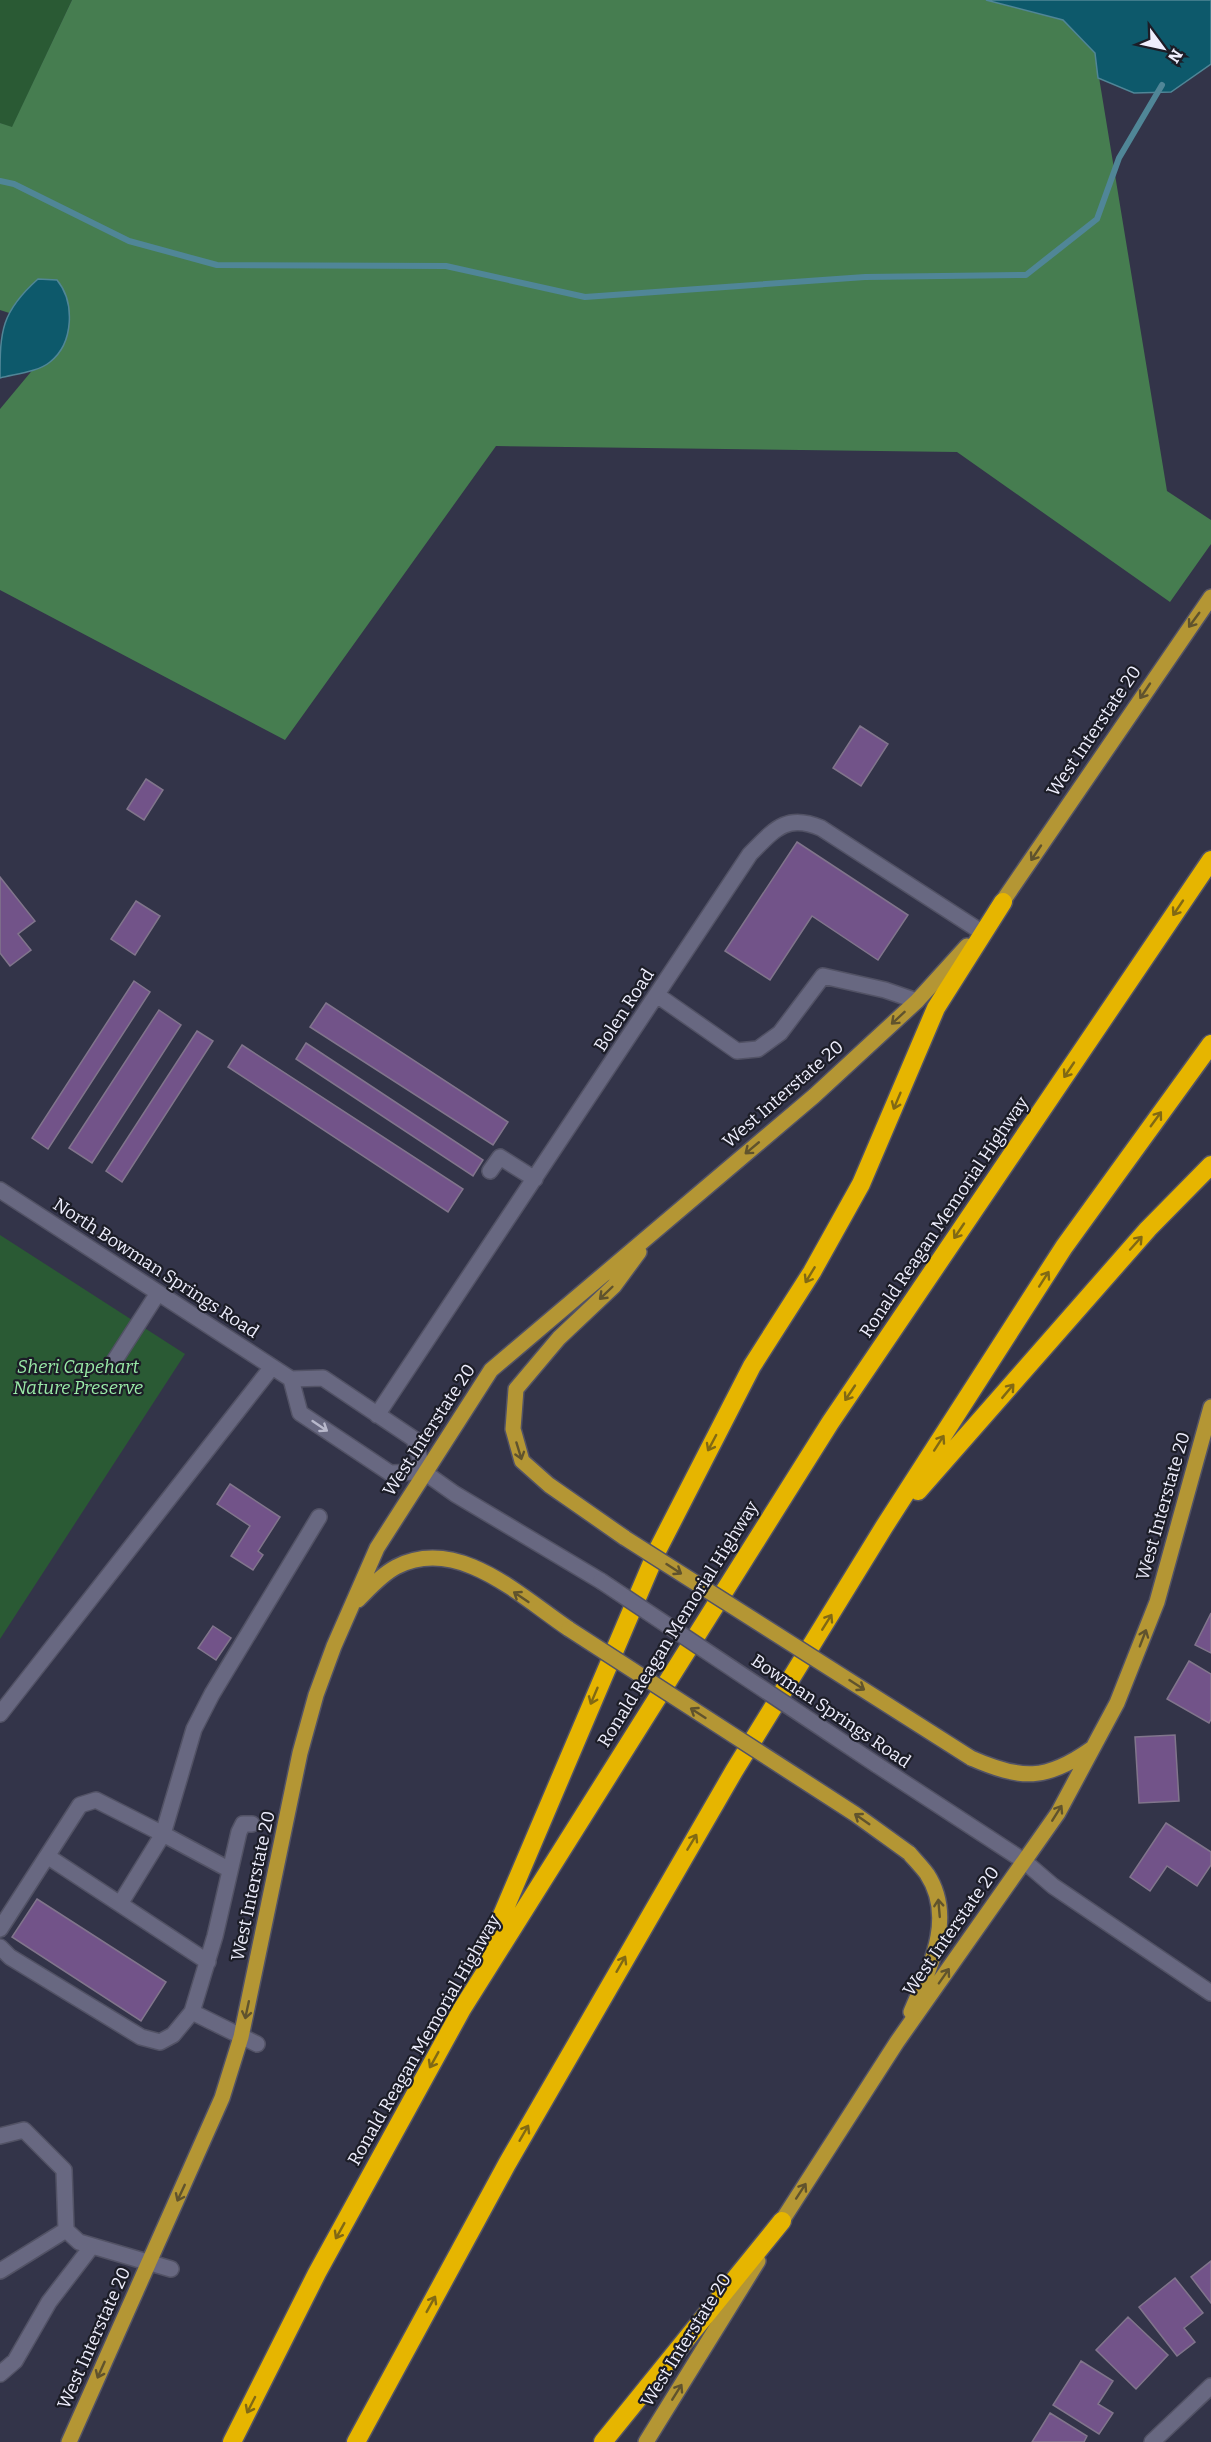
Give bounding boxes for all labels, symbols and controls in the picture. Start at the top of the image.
north arrow [1133,18,1193,78]
text: N [1164,46,1186,66]
one-way arrow [1188,611,1200,627]
street label: West Interstate 20 [1042,661,1146,801]
one-way arrow [1138,682,1150,699]
one-way arrow [1030,844,1042,860]
one-way arrow [1172,900,1184,916]
street label: Bolen Road [589,964,659,1055]
one-way arrow [891,1011,906,1025]
street label: West Interstate 20 [718,1035,848,1153]
one-way arrow [1062,1061,1075,1078]
one-way arrow [891,1091,902,1109]
street label: Ronald Reagan Memorial Highway [855,1092,1033,1342]
one-way arrow [1150,1112,1162,1128]
one-way arrow [745,1141,761,1154]
street label: North Bowman Springs Road [49,1193,263,1343]
one-way arrow [953,1222,965,1239]
one-way arrow [1129,1236,1143,1251]
one-way arrow [804,1266,816,1283]
one-way arrow [1037,1270,1050,1287]
one-way arrow [599,1286,614,1301]
park label: Sheri Capehart Nature Preserve [13,1356,143,1399]
street label: West Interstate 20 [378,1360,480,1500]
one-way arrow [844,1384,856,1400]
one-way arrow [1001,1384,1015,1399]
one-way arrow [311,1420,328,1432]
street label: West Interstate 20 [1131,1429,1195,1583]
one-way arrow [706,1434,718,1451]
one-way arrow [933,1435,945,1452]
one-way arrow [514,1441,525,1460]
street label: Ronald Reagan Memorial Highway [593,1496,763,1751]
one-way arrow [666,1563,682,1575]
one-way arrow [512,1590,529,1603]
one-way arrow [821,1614,833,1631]
one-way arrow [1138,1630,1149,1648]
street label: Bowman Springs Road [747,1649,915,1773]
one-way arrow [848,1679,865,1692]
one-way arrow [588,1686,599,1705]
one-way arrow [690,1706,707,1718]
one-way arrow [1051,1805,1063,1822]
street label: West Interstate 20 [226,1809,280,1963]
one-way arrow [854,1813,870,1825]
one-way arrow [687,1834,699,1851]
street label: West Interstate 20 [898,1862,1004,2000]
one-way arrow [933,1898,944,1918]
street label: Ronald Reagan Memorial Highway [343,1910,505,2169]
one-way arrow [615,1956,627,1973]
one-way arrow [938,1968,950,1984]
one-way arrow [240,2000,252,2019]
one-way arrow [428,2051,439,2069]
one-way arrow [519,2125,531,2142]
one-way arrow [175,2183,187,2201]
one-way arrow [796,2183,808,2200]
one-way arrow [334,2222,346,2239]
street label: West Interstate 20 [53,2264,135,2412]
street label: West Interstate 20 [636,2269,736,2411]
one-way arrow [425,2296,437,2313]
one-way arrow [95,2361,106,2379]
one-way arrow [670,2384,683,2401]
one-way arrow [244,2395,256,2413]

